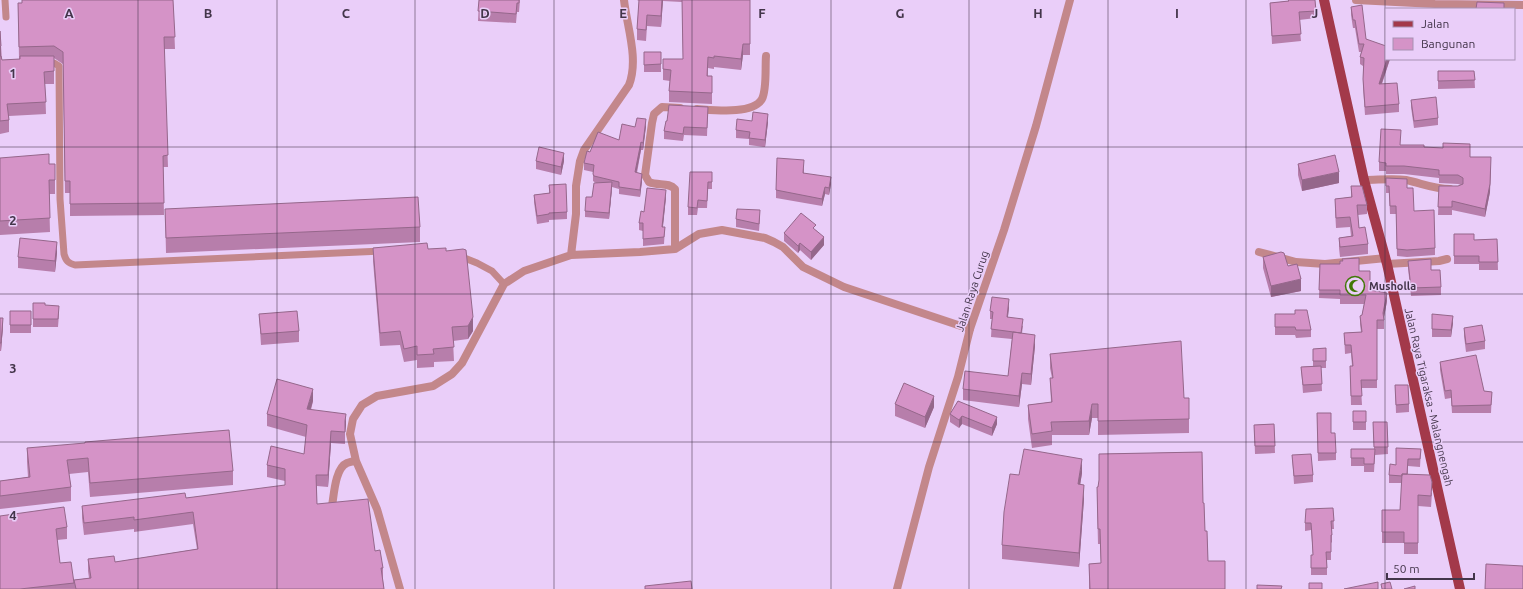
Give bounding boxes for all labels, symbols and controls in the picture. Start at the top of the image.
text: A [64,6,74,20]
text: B [204,6,213,20]
text: C [342,6,351,20]
text: D [480,6,490,20]
text: E [619,6,627,20]
text: F [758,6,766,20]
text: G [896,6,905,20]
text: H [1033,6,1043,20]
text: I [1175,6,1179,20]
text: J [1312,6,1318,20]
legend [1385,8,1515,60]
text: Jalan [1421,17,1449,30]
text: Bangunan [1421,37,1475,50]
text: 1 [9,66,17,80]
text: 2 [9,213,17,227]
street label: Jalan Raya Curug [953,249,991,333]
mosque icon: Musholla [1344,275,1366,297]
place label: Musholla [1369,280,1416,292]
street label: Jalan Raya Tigaraksa - Malangnengah [1403,307,1455,487]
text: 3 [9,361,17,375]
text: 4 [9,508,17,522]
scale bar [1387,555,1474,581]
text: 50 m [1393,562,1420,575]

